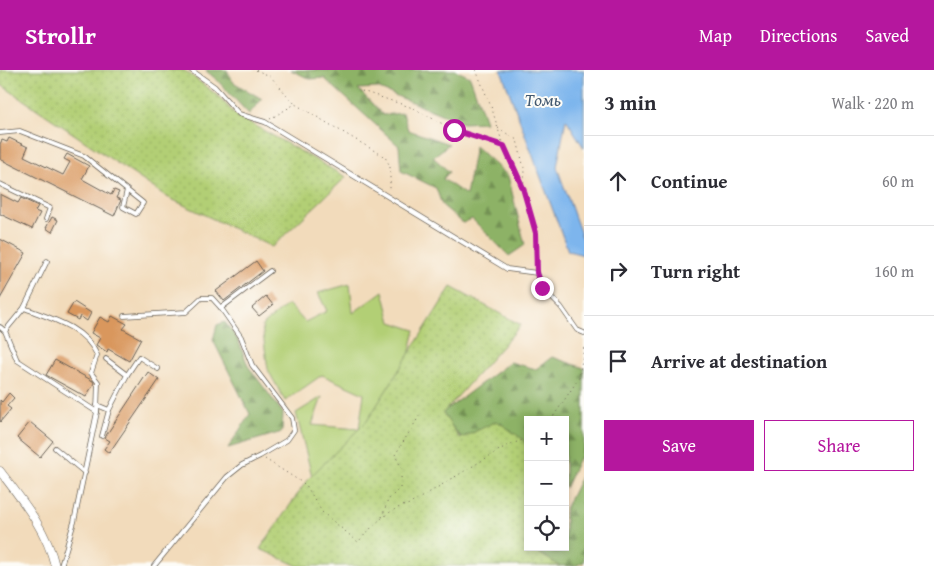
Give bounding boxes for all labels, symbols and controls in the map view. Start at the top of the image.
text: Strollr [25,18,96,53]
text: Map [699,22,732,49]
text: Directions [760,22,837,49]
text: Saved [865,22,909,49]
water label: Томь [525,86,561,113]
text: 3 min [604,87,656,118]
text: Walk · 220 m [831,91,914,115]
route start [443,119,466,142]
icon: ahead [604,167,632,195]
text: Continue [651,167,728,195]
text: 60 m [882,169,914,193]
icon: right [604,257,632,285]
text: Turn right [651,257,740,285]
text: 160 m [874,259,914,283]
route end [531,277,554,300]
icon: arrive [604,347,632,375]
text: Arrive at destination [651,347,827,375]
map controls [524,416,569,551]
button: + [524,416,569,461]
button: Save [604,420,754,471]
button: Share [764,420,914,471]
button: − [524,461,569,506]
button: locate [524,506,569,551]

